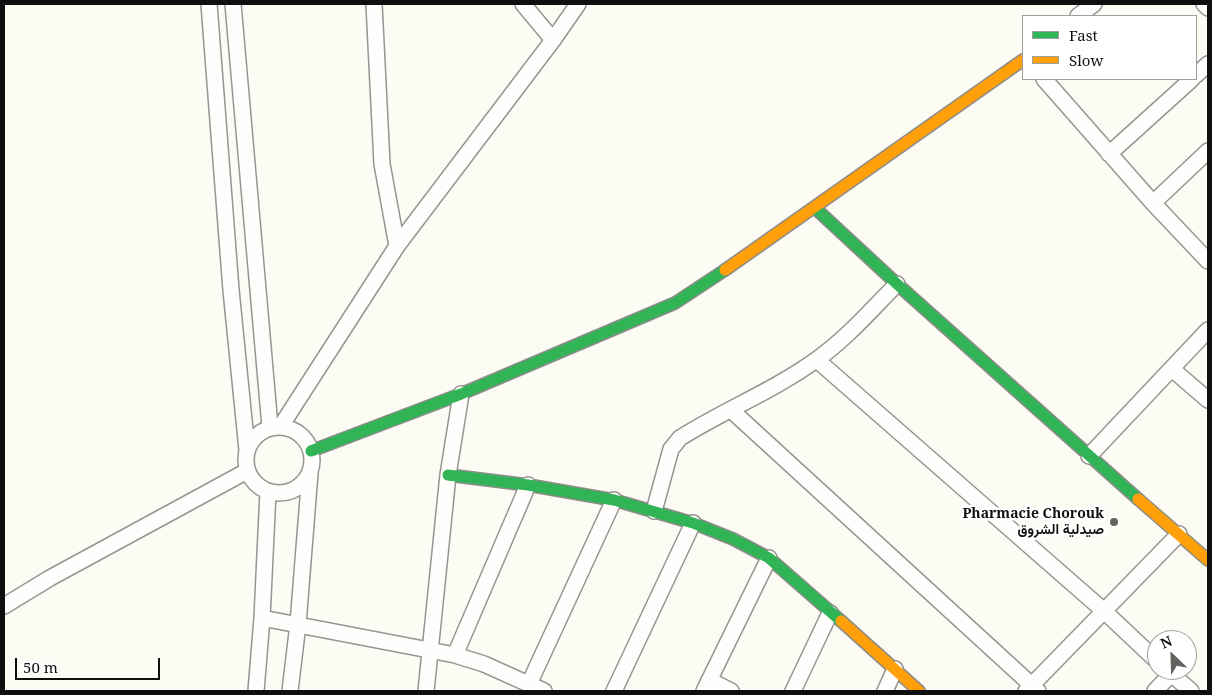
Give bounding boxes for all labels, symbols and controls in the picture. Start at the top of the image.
legend [1022,15,1197,80]
text: Fast [1069,25,1098,45]
text: Slow [1069,50,1103,70]
place label: Pharmacie Chorouk صيدلية الشروق [962,506,1104,538]
marker: Pharmacie Chorouk صيدلية الشروق [1108,516,1120,528]
north arrow [1147,630,1197,680]
text: N [1157,631,1175,653]
scale bar [18,648,162,680]
text: 50 m [23,657,58,677]

